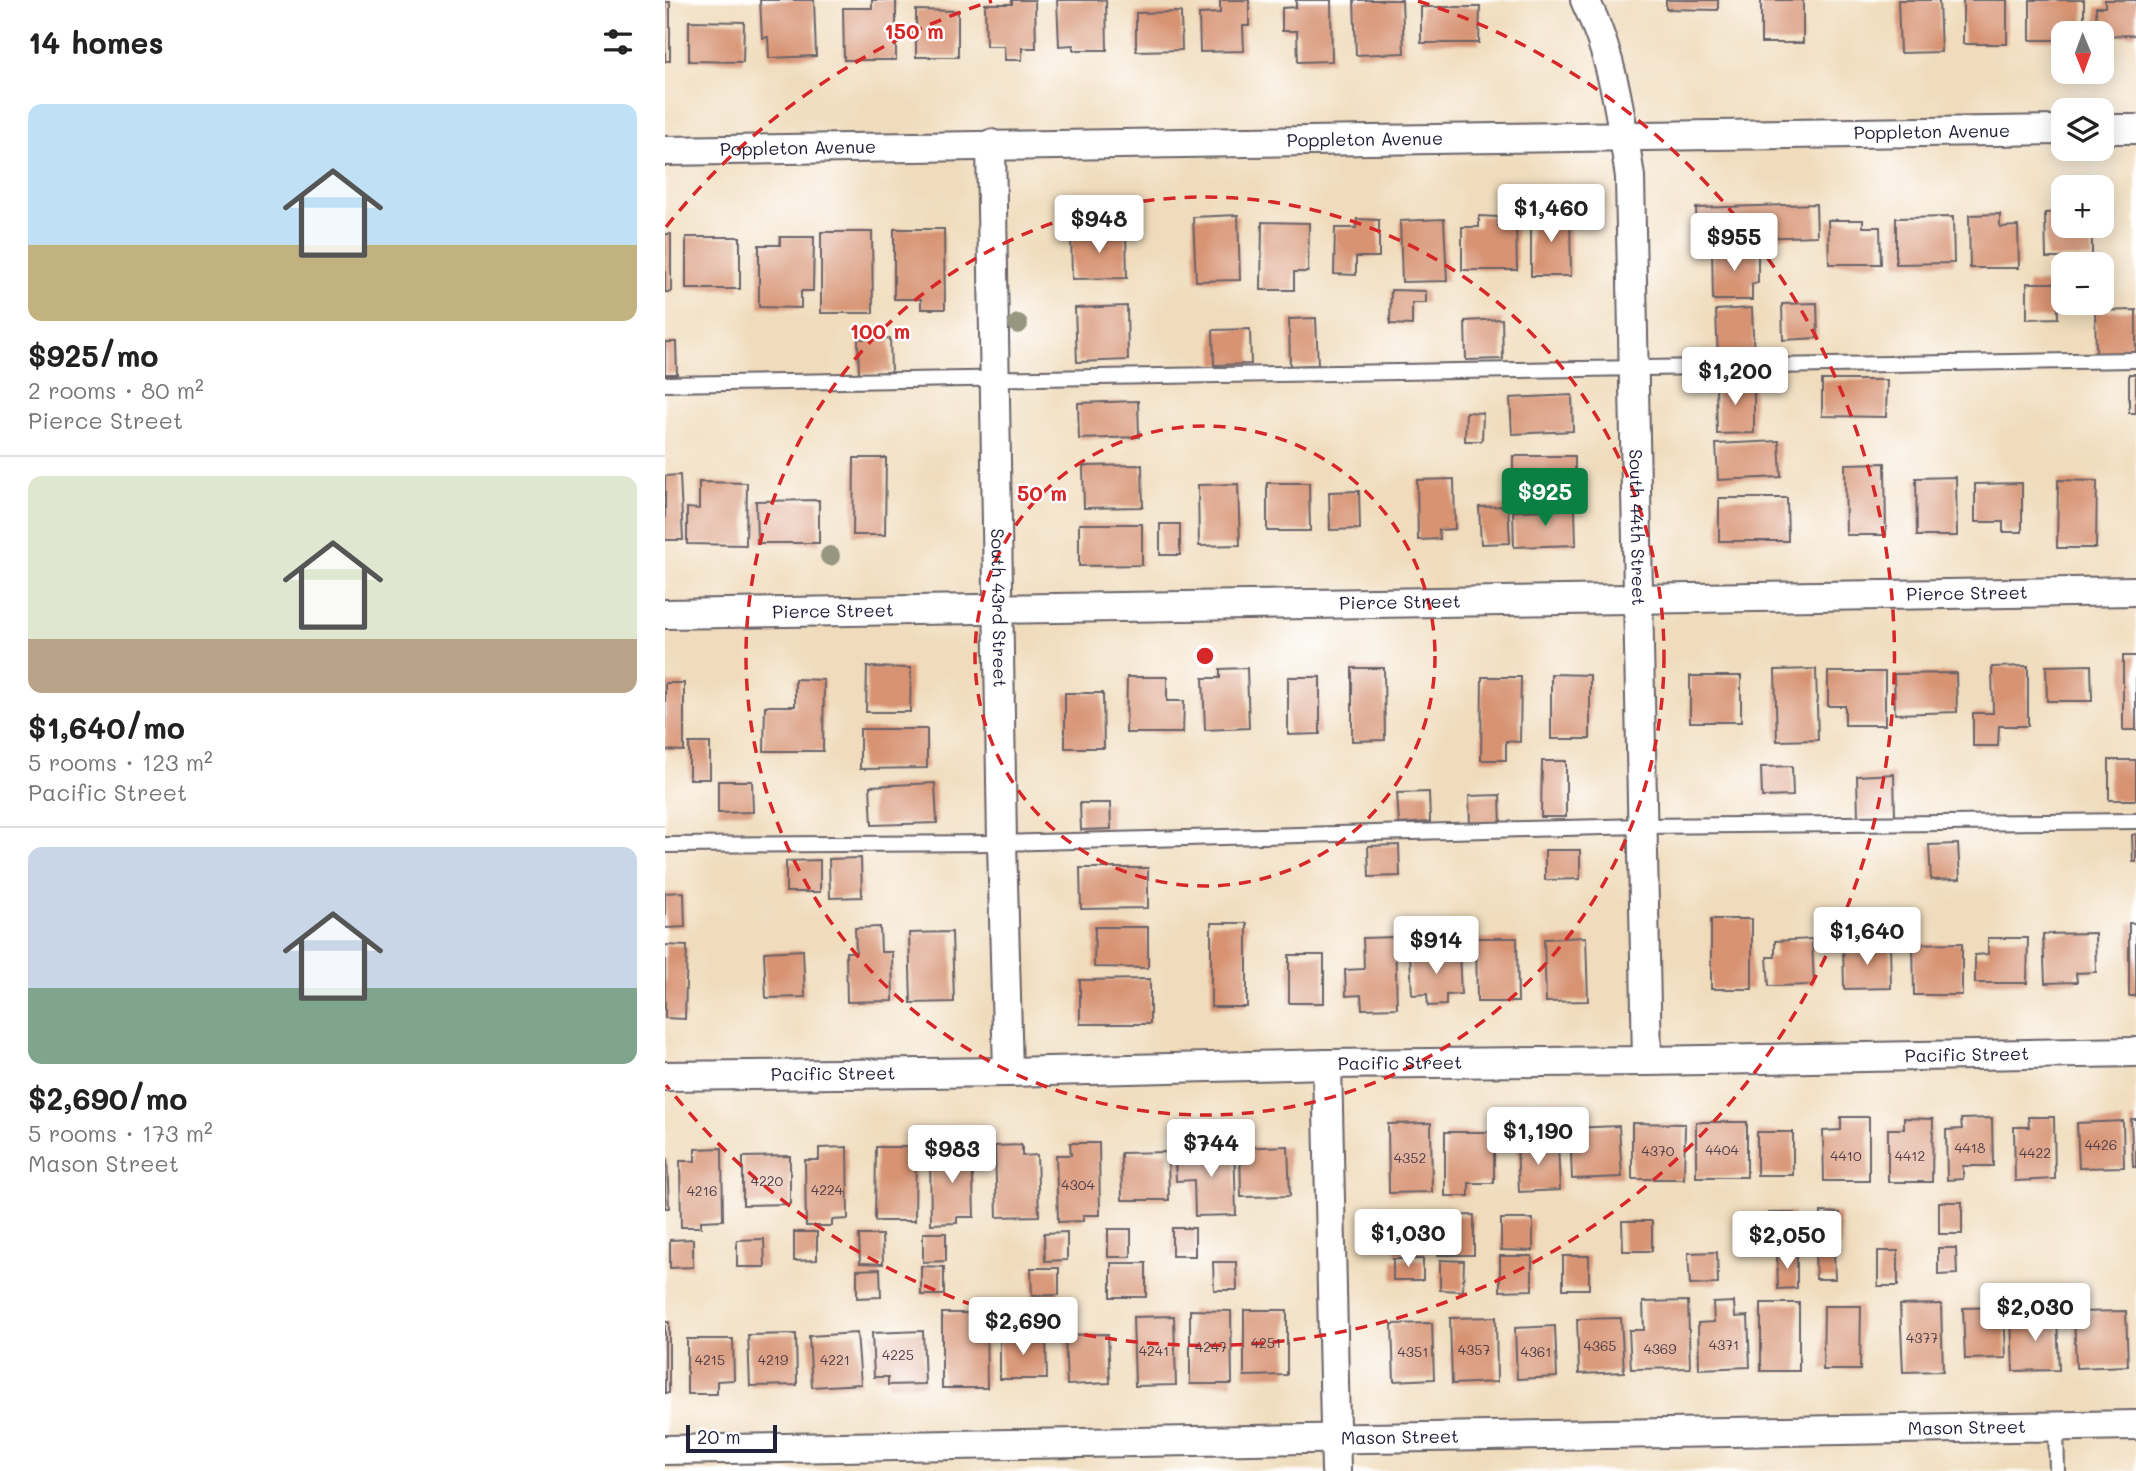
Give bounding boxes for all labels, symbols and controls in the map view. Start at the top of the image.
text: 150 m [884,17,944,44]
north arrow [2051,21,2114,84]
map controls [2051,21,2114,315]
text: 14 homes [28,22,164,62]
icon: filters [599,23,637,61]
button: layers [2051,98,2114,161]
street label: Poppleton Avenue [1854,118,2010,144]
street label: Poppleton Avenue [1287,126,1443,152]
street label: Poppleton Avenue [720,134,876,161]
icon: home [270,150,396,276]
button: + [2051,175,2114,238]
pin: $1,460 [1494,184,1608,244]
text: $1,460 [1514,192,1588,222]
pin: $948 [1058,196,1140,255]
text: $948 [1071,203,1127,233]
pin: $955 [1693,214,1775,273]
text: $955 [1707,221,1761,251]
button: − [2051,252,2114,315]
text: 100 m [850,317,910,344]
text: $925/mo [28,335,158,375]
pin: $1,200 [1678,348,1792,407]
text: $1,200 [1698,355,1772,385]
text: 2 rooms · 80 m² [28,375,204,405]
text: Pierce Street [28,405,183,435]
street label: South 44th Street [1624,449,1651,606]
pin: $925 [1504,468,1586,528]
text: $925 [1518,476,1572,506]
text: 50 m [1017,479,1067,506]
icon: home [270,522,396,648]
street label: South 43rd Street [986,528,1013,688]
street label: Pierce Street [1906,580,2028,606]
street label: Pierce Street [1339,589,1461,614]
street label: Pierce Street [772,597,894,623]
centre of rings [1193,644,1217,668]
text: $1,640/mo [28,707,185,747]
text: 5 rooms · 123 m² [28,747,213,777]
text: Pacific Street [28,777,187,807]
icon: home [270,893,396,1019]
pin: $1,640 [1810,908,1924,967]
text: $1,640 [1830,915,1904,945]
pin: $914 [1395,916,1477,976]
text: $914 [1410,924,1462,954]
street label: Pacific Street [1904,1041,2029,1067]
street label: Pacific Street [1337,1050,1462,1075]
street label: Pacific Street [771,1060,895,1086]
text: $2,690/mo [28,1078,188,1118]
pin: $1,190 [1481,1108,1595,1167]
text: $1,190 [1503,1115,1573,1145]
text: 5 rooms · 173 m² [28,1118,213,1148]
pin: $744 [1170,1120,1252,1179]
pin: $983 [911,1126,993,1185]
text: $744 [1183,1127,1239,1157]
text: $983 [924,1133,980,1163]
house number: 4426 [2085,1135,2117,1154]
house number: 4418 [1954,1138,1986,1157]
house number: 4404 [1705,1140,1739,1159]
house number: 4370 [1642,1141,1675,1160]
house number: 4422 [2019,1143,2051,1162]
house number: 4410 [1830,1146,1862,1165]
house number: 4412 [1895,1146,1925,1165]
text: Mason Street [28,1148,179,1178]
house number: 4352 [1394,1148,1426,1167]
house number: 4220 [751,1171,784,1190]
house number: 4304 [1061,1175,1095,1194]
house number: 4224 [811,1180,844,1199]
house number: 4216 [687,1181,717,1200]
pin: $1,030 [1351,1210,1465,1269]
pin: $2,050 [1730,1212,1844,1271]
text: $1,030 [1371,1217,1445,1247]
text: $2,050 [1748,1219,1826,1249]
pin: $2,030 [1978,1284,2092,1343]
text: $2,030 [1996,1291,2074,1321]
pin: $2,690 [966,1298,1080,1357]
text: $2,690 [985,1305,1061,1335]
house number: 4377 [1906,1328,1938,1347]
house number: 4251 [1251,1333,1281,1352]
house number: 4371 [1709,1335,1739,1354]
house number: 4365 [1583,1336,1617,1355]
house number: 4247 [1195,1337,1227,1356]
house number: 4369 [1643,1339,1677,1358]
house number: 4357 [1458,1340,1490,1359]
house number: 4241 [1139,1341,1169,1360]
house number: 4351 [1398,1342,1428,1361]
house number: 4361 [1520,1342,1552,1361]
house number: 4225 [882,1345,914,1364]
house number: 4215 [695,1350,725,1369]
house number: 4219 [758,1350,788,1369]
house number: 4221 [820,1350,850,1369]
street label: Mason Street [1908,1414,2026,1440]
scale bar [686,1422,777,1454]
text: 20 m [697,1424,741,1449]
street label: Mason Street [1341,1424,1459,1450]

